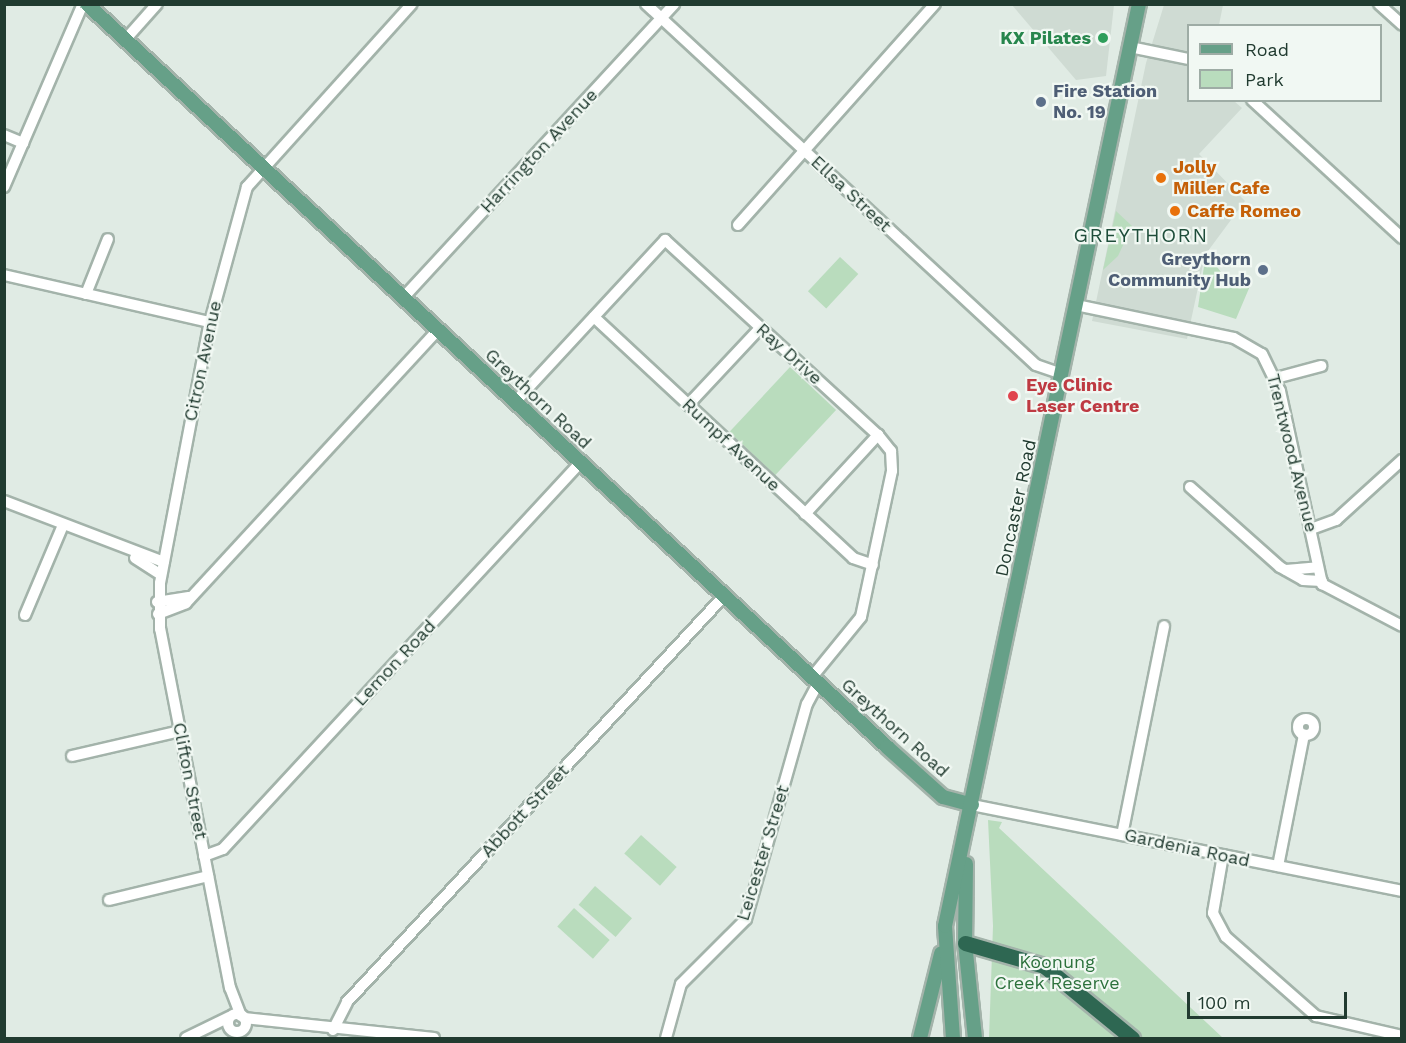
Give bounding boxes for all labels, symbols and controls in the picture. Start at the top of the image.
legend [1187,24,1382,102]
place label: KX Pilates [1000,27,1091,49]
marker: KX Pilates [1096,31,1110,45]
text: Road [1245,39,1289,60]
text: Park [1245,69,1284,90]
place label: Fire Station No. 19 [1053,81,1157,124]
street label: Harrington Avenue [476,84,602,218]
marker: Fire Station No. 19 [1034,95,1048,109]
street label: Ellsa Street [806,151,896,237]
place label: Jolly Miller Cafe [1173,157,1270,200]
marker: Jolly Miller Cafe [1154,171,1168,185]
place label: Caffe Romeo [1187,200,1301,222]
marker: Caffe Romeo [1168,204,1182,218]
district label: GREYTHORN [1073,223,1209,247]
place label: Greythorn Community Hub [1108,249,1251,292]
marker: Greythorn Community Hub [1256,263,1270,277]
street label: Citron Avenue [180,298,226,424]
street label: Ray Drive [751,319,827,389]
street label: Greythorn Road [480,344,596,454]
street label: Trentwood Avenue [1262,371,1322,535]
place label: Eye Clinic Laser Centre [1026,375,1140,418]
marker: Eye Clinic Laser Centre [1004,387,1022,405]
street label: Rumpf Avenue [677,393,785,497]
street label: Doncaster Road [991,437,1041,579]
street label: Lemon Road [350,615,440,711]
street label: Greythorn Road [837,674,953,782]
street label: Clifton Street [168,721,212,841]
street label: Abbott Street [476,760,574,862]
street label: Leicester Street [732,782,794,924]
street label: Gardenia Road [1122,824,1252,872]
park label: Koonung Creek Reserve [994,952,1120,994]
scale bar [1190,980,1350,1018]
text: 100 m [1198,992,1251,1013]

